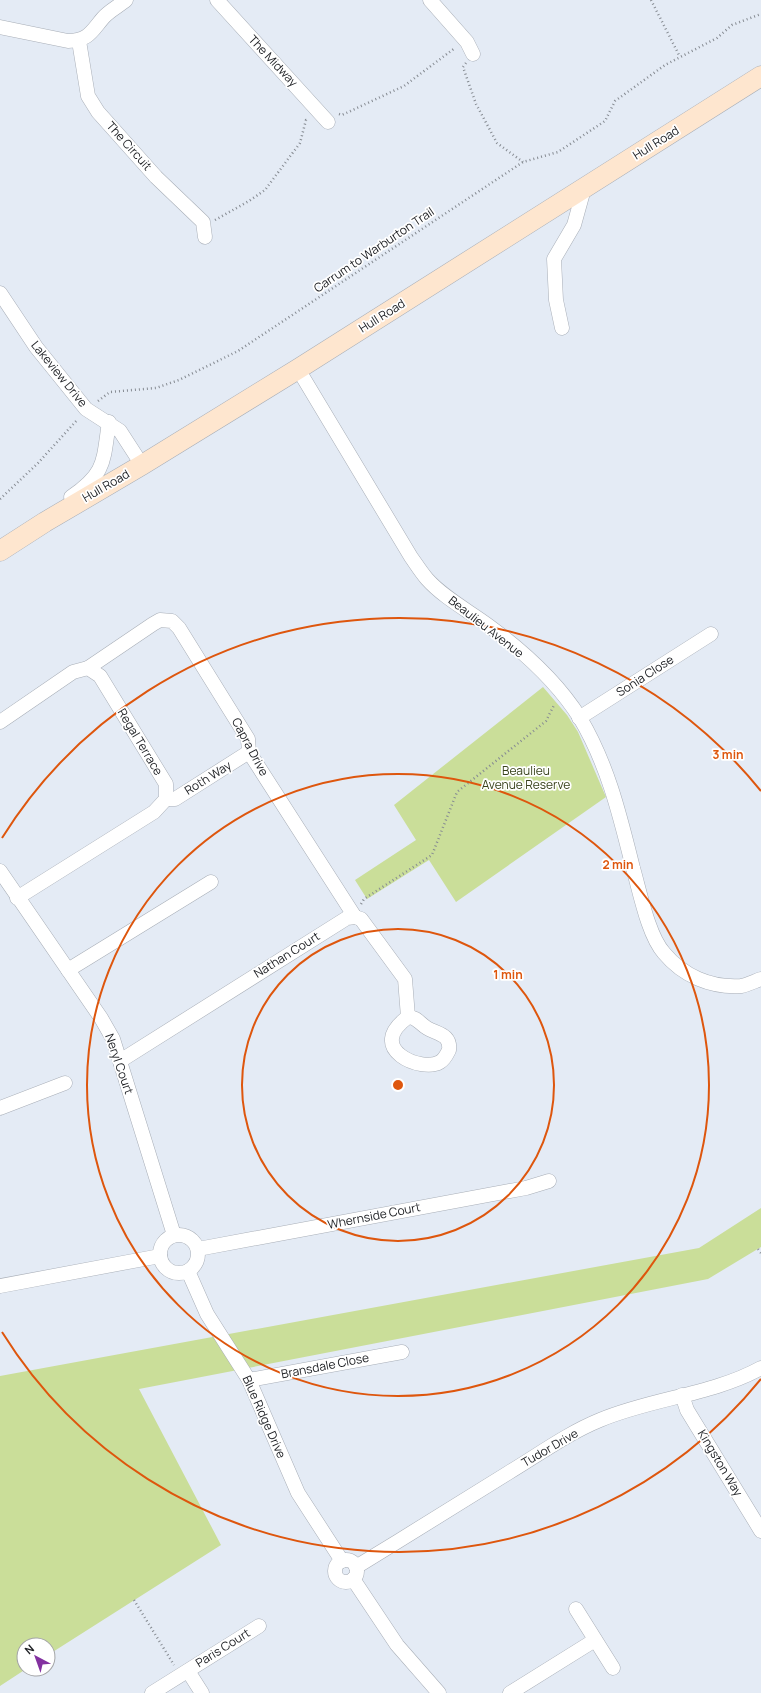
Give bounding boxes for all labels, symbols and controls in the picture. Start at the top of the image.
street label: The Midway [245,31,302,91]
street label: The Circuit [103,117,156,174]
street label: Hull Road [629,122,682,164]
street label: Carrum to Warburton Trail [310,203,437,296]
street label: Hull Road [355,295,408,337]
street label: Lakeview Drive [27,337,91,410]
street label: Hull Road [79,465,132,506]
street label: Beaulieu Avenue [445,592,528,661]
street label: Sonia Close [613,651,677,700]
street label: Regal Terrace [114,705,167,778]
street label: Capra Drive [228,715,273,779]
text: 3 min [712,746,744,763]
street label: Roth Way [181,756,235,799]
park label: Beaulieu Avenue Reserve [482,762,570,793]
text: 2 min [602,856,634,873]
street label: Nathan Court [250,927,323,982]
text: 1 min [493,966,523,983]
street label: Neryl Court [101,1031,138,1097]
centre of rings [391,1078,405,1092]
street label: Whernside Court [326,1198,422,1233]
street label: Bransdale Close [279,1349,370,1382]
street label: Blue Ridge Drive [239,1373,290,1461]
street label: Tudor Drive [518,1425,581,1471]
street label: Kingston Way [694,1426,747,1500]
street label: Paris Court [192,1624,253,1671]
north arrow [16,1637,56,1677]
text: N [21,1641,37,1657]

